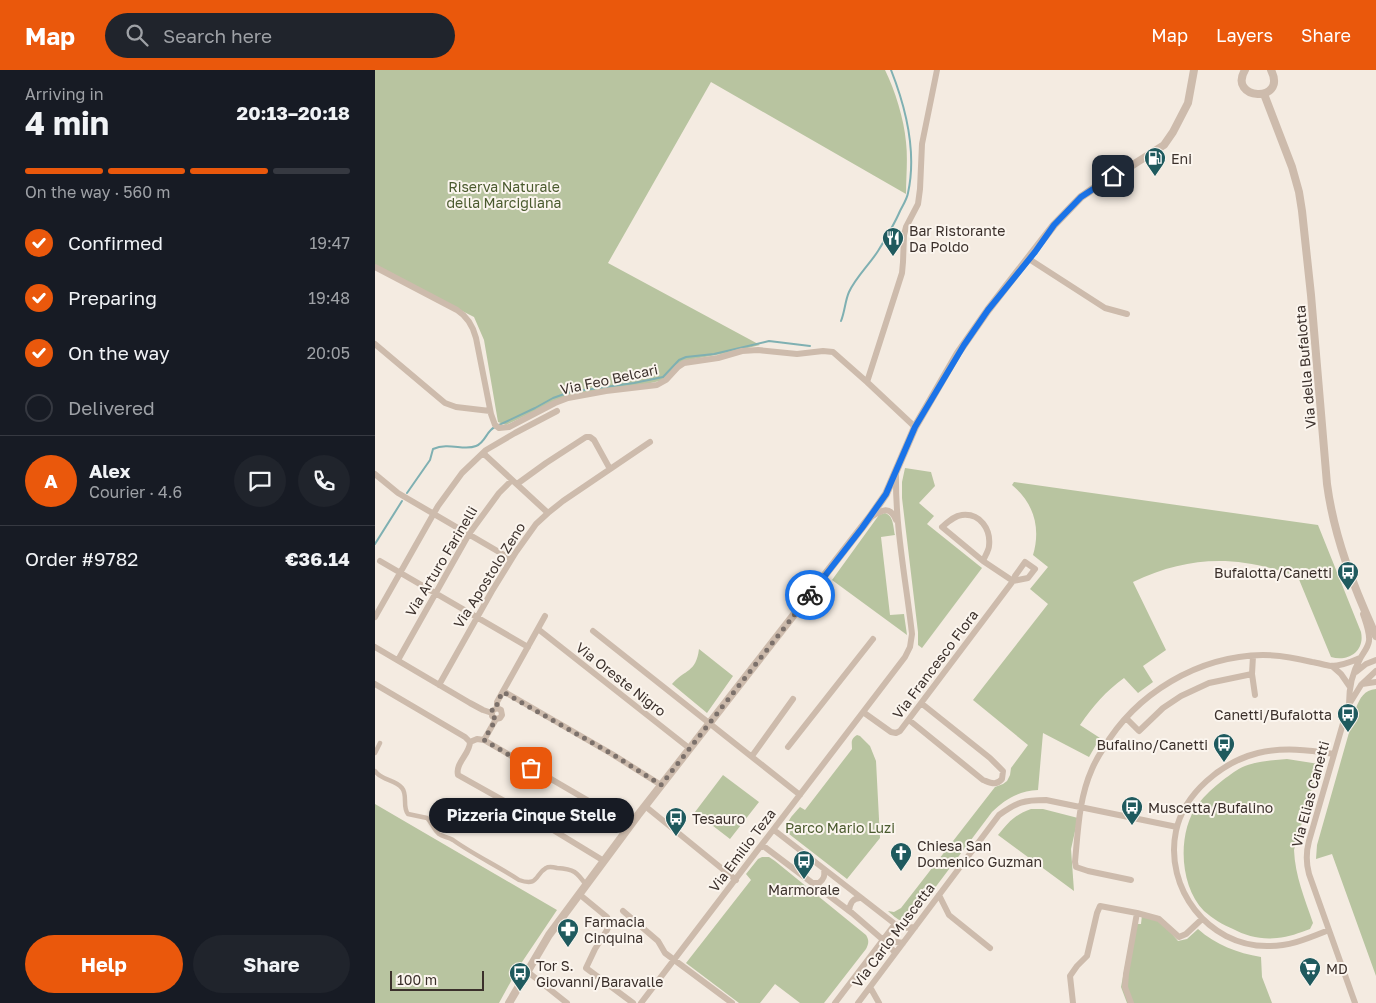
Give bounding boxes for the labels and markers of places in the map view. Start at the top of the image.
fuel station icon: Eni [1143,146,1167,177]
place label: Eni [1171,150,1192,167]
pin [1092,155,1134,197]
place label: Bar Ristorante Da Poldo [909,222,1005,255]
restaurant icon: Bar Ristorante Da Poldo [881,226,905,257]
bus stop icon: Bufalotta/Canetti [1336,560,1360,591]
place label: Bufalotta/Canetti [1214,564,1332,581]
bus stop icon: Canetti/Bufalotta [1336,702,1360,733]
place label: Canetti/Bufalotta [1214,706,1332,723]
bus stop icon: Bufalino/Canetti [1212,732,1236,763]
place label: Bufalino/Canetti [1096,736,1208,753]
pin [510,747,552,789]
bus stop icon: Muscetta/Bufalino [1120,795,1144,826]
callout: Pizzeria Cinque Stelle [429,798,633,833]
place label: Muscetta/Bufalino [1148,799,1273,816]
bus stop icon: Tesauro [664,806,688,837]
place label: Tesauro [692,810,745,827]
place label: Chiesa San Domenico Guzman [917,837,1042,870]
church icon: Chiesa San Domenico Guzman [889,841,913,872]
bus stop icon: Marmorale [792,849,816,880]
place label: Marmorale [768,881,840,898]
place label: Farmacia Cinquina [584,913,645,946]
pharmacy icon: Farmacia Cinquina [556,917,580,948]
supermarket icon: MD [1298,956,1322,987]
place label: Tor S. Giovanni/Baravalle [536,957,663,990]
place label: MD [1326,960,1348,977]
bus stop icon: Tor S. Giovanni/Baravalle [508,961,532,992]

